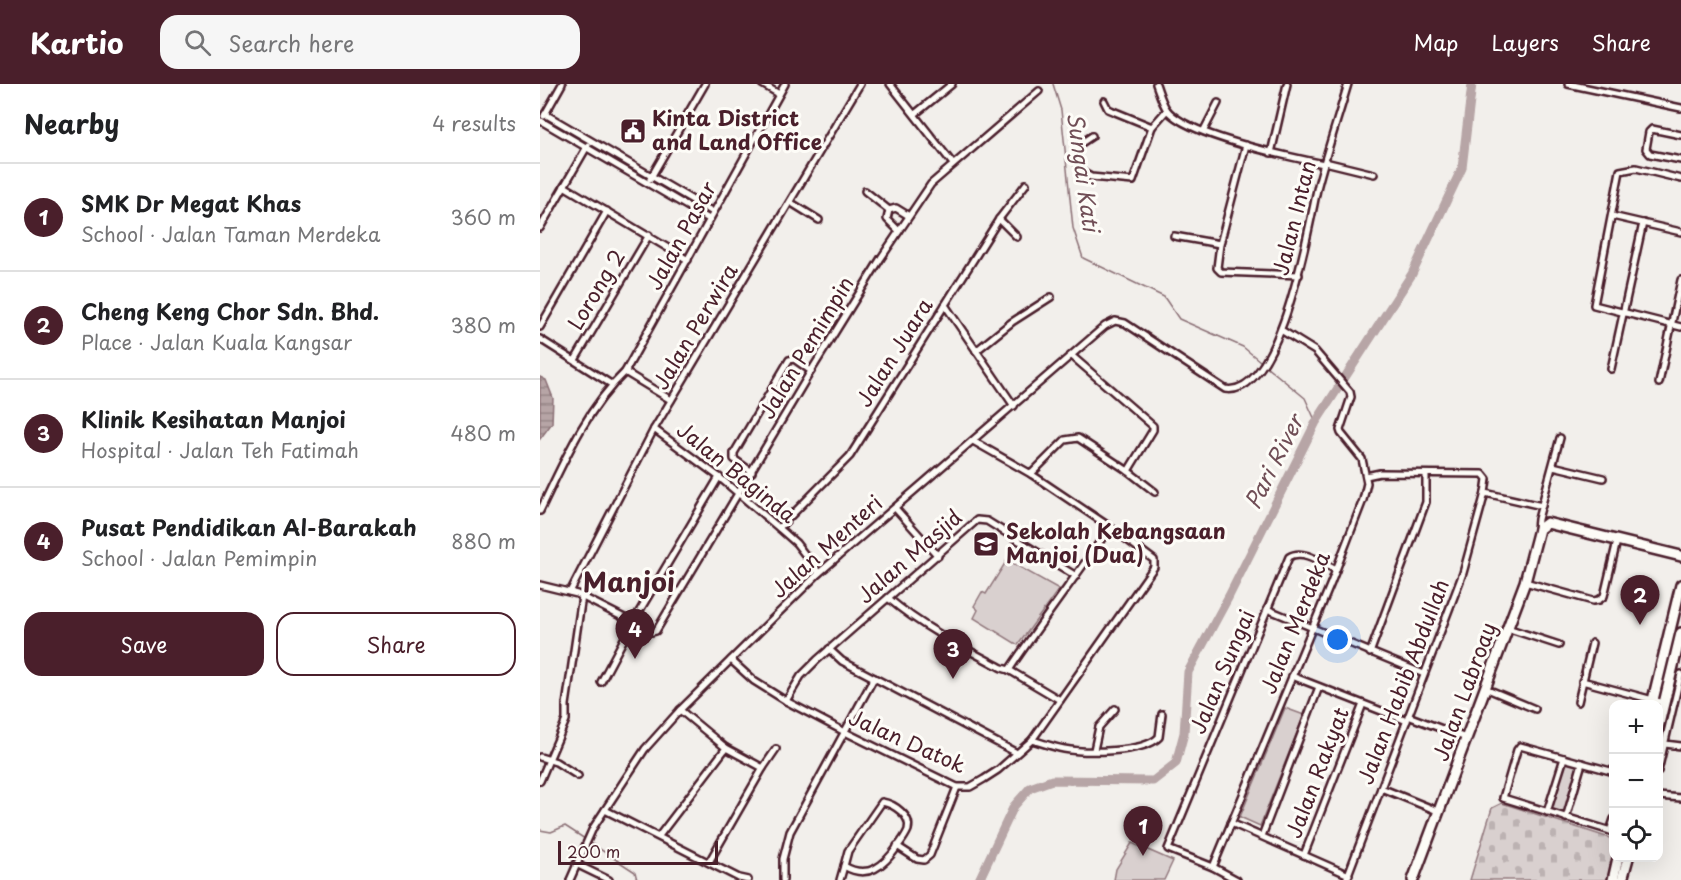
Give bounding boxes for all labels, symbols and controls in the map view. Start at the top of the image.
search box [160,15,580,69]
text: Kartio [30,21,124,64]
icon: search [181,26,214,59]
text: Search here [229,26,354,59]
text: Map [1414,26,1458,58]
text: Layers [1491,26,1559,58]
text: Share [1592,26,1651,58]
place label: Kinta District and Land Office [652,101,822,157]
text: Nearby [24,104,119,143]
text: 4 results [432,108,516,138]
water label: Sungai Kati [1060,110,1110,237]
public building icon: Kinta District and Land Office [618,116,648,146]
street label: Jalan Intan [1263,157,1323,278]
street label: Jalan Pasar [637,174,724,295]
text: SMK Dr Megat Khas [81,186,301,219]
text: 1 [39,202,48,232]
text: 360 m [450,202,516,232]
text: School · Jalan Taman Merdeka [81,219,380,249]
street label: Lorong 2 [559,243,632,335]
street label: Jalan Perwira [644,256,745,395]
street label: Jalan Pemimpin [750,270,861,424]
street label: Jalan Juara [847,291,940,413]
text: Cheng Keng Chor Sdn. Bhd. [81,294,379,327]
text: 2 [36,310,51,340]
text: 380 m [450,310,516,340]
text: Place · Jalan Kuala Kangsar [81,327,352,357]
text: Klinik Kesihatan Manjoi [81,402,346,435]
water label: Pari River [1235,406,1312,514]
street label: Jalan Baginda [671,413,805,530]
text: 3 [37,418,50,448]
text: 480 m [451,418,516,448]
text: Hospital · Jalan Teh Fatimah [81,435,359,465]
street label: Jalan Menteri [763,487,889,604]
street label: Jalan Masjid [849,501,968,610]
text: Pusat Pendidikan Al-Barakah [81,510,417,543]
place label: Sekolah Kebangsaan Manjoi (Dua) [1006,514,1226,570]
text: 4 [37,526,50,556]
text: 880 m [451,526,516,556]
school or university icon: Sekolah Kebangsaan Manjoi (Dua) [971,529,1001,559]
text: School · Jalan Pemimpin [81,543,317,573]
street label: Jalan Merdeka [1251,546,1337,698]
district label: Manjoi [583,560,675,601]
street label: Jalan Habib Abdullah [1348,574,1456,789]
pin: 2 [1620,576,1660,625]
street label: Jalan Sungai [1181,604,1262,738]
pin: 4 [616,610,655,659]
button: Save [24,612,264,676]
button: Share [276,612,516,676]
street label: Jalan Labroay [1423,617,1503,765]
your location [1323,625,1352,654]
pin: 3 [934,630,972,679]
street label: Jalan Datok [844,700,972,780]
map controls [1609,700,1663,862]
button: + [1609,700,1663,754]
street label: Jalan Rakyat [1277,702,1356,842]
button: − [1609,754,1663,808]
pin: 1 [1124,806,1162,856]
button: locate [1609,808,1663,862]
scale bar [558,838,718,866]
text: 200 m [567,839,620,863]

